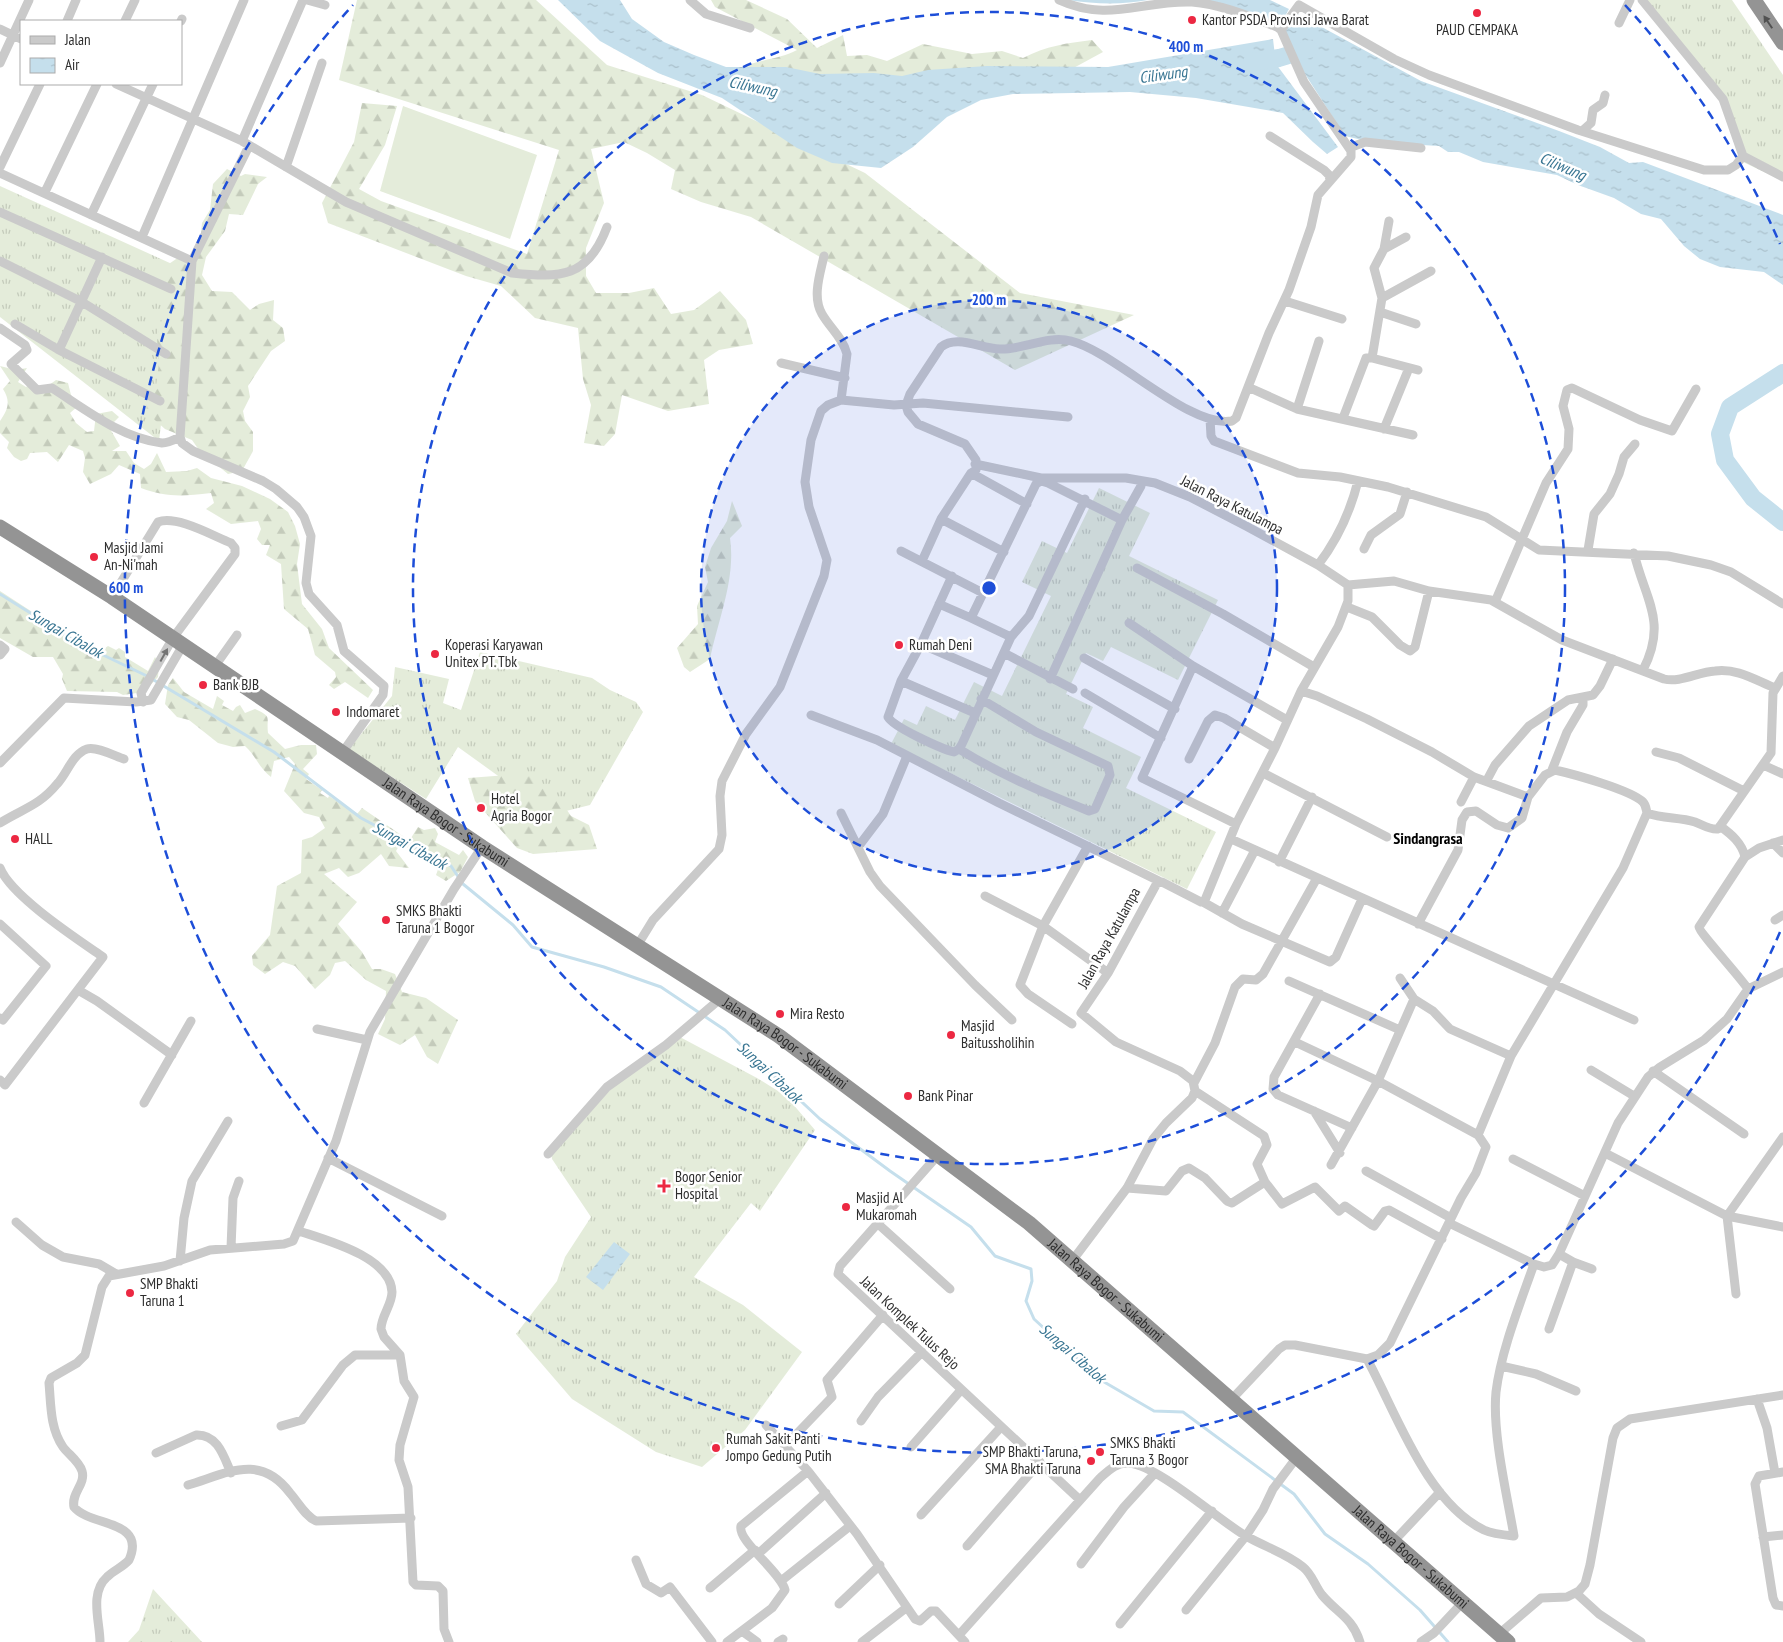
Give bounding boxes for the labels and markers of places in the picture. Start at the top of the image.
marker: PAUD CEMPAKA [1471,7,1483,19]
place label: Kantor PSDA Provinsi Jawa Barat [1202,10,1369,29]
marker: Kantor PSDA Provinsi Jawa Barat [1186,14,1198,26]
place label: PAUD CEMPAKA [1436,20,1519,39]
place label: Masjid Jami An-Ni'mah [104,538,163,574]
marker: Masjid Jami An-Ni'mah [88,551,100,563]
centre of rings [980,579,998,597]
place label: Koperasi Karyawan Unitex PT. Tbk [445,635,543,671]
place label: Rumah Deni [909,635,972,654]
marker: Rumah Deni [893,639,905,651]
marker: Koperasi Karyawan Unitex PT. Tbk [429,648,441,660]
place label: Bank BJB [213,675,259,694]
marker: Bank BJB [197,679,209,691]
place label: Indomaret [346,702,399,721]
marker: Indomaret [330,706,342,718]
place label: Hotel Agria Bogor [491,789,552,825]
marker: Hotel Agria Bogor [475,802,487,814]
place label: HALL [25,829,53,848]
marker: HALL [9,833,21,845]
place label: SMKS Bhakti Taruna 1 Bogor [396,901,475,937]
marker: SMKS Bhakti Taruna 1 Bogor [380,914,392,926]
place label: Mira Resto [790,1004,844,1023]
marker: Mira Resto [774,1008,786,1020]
place label: Masjid Baitussholihin [961,1016,1034,1052]
marker: Masjid Baitussholihin [945,1029,957,1041]
place label: Bank Pinar [918,1086,974,1105]
marker: Bank Pinar [902,1090,914,1102]
place label: Bogor Senior Hospital [675,1167,743,1203]
marker: Bogor Senior Hospital [657,1179,671,1193]
place label: Masjid Al Mukaromah [856,1188,917,1224]
marker: Masjid Al Mukaromah [840,1201,852,1213]
place label: SMP Bhakti Taruna 1 [140,1274,198,1310]
marker: SMP Bhakti Taruna 1 [124,1287,136,1299]
place label: Rumah Sakit Panti Jompo Gedung Putih [725,1429,832,1465]
place label: SMKS Bhakti Taruna 3 Bogor [1110,1433,1189,1469]
marker: Rumah Sakit Panti Jompo Gedung Putih [710,1442,722,1454]
place label: SMP Bhakti Taruna, SMA Bhakti Taruna [982,1442,1081,1478]
marker: SMKS Bhakti Taruna 3 Bogor [1094,1446,1106,1458]
marker: SMP Bhakti Taruna, SMA Bhakti Taruna [1085,1455,1097,1467]

